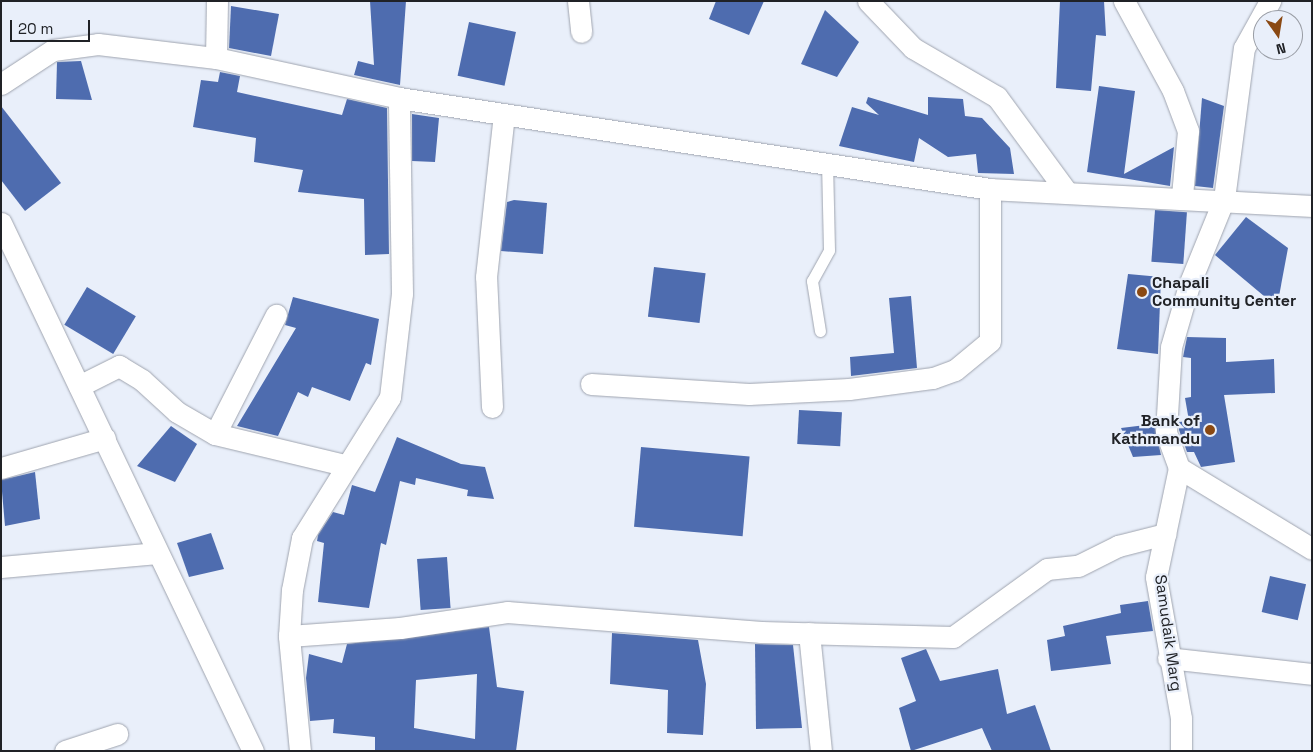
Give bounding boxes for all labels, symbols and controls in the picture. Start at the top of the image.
scale bar [12,10,92,42]
north arrow [1253,10,1303,60]
text: 20 m [18,19,53,38]
text: N [1275,39,1288,58]
place label: Chapali Community Center [1152,273,1296,311]
marker: Chapali Community Center [1136,286,1148,298]
place label: Bank of Kathmandu [1111,411,1200,449]
marker: Bank of Kathmandu [1204,424,1216,436]
street label: Samudaik Marg [1150,573,1186,693]

